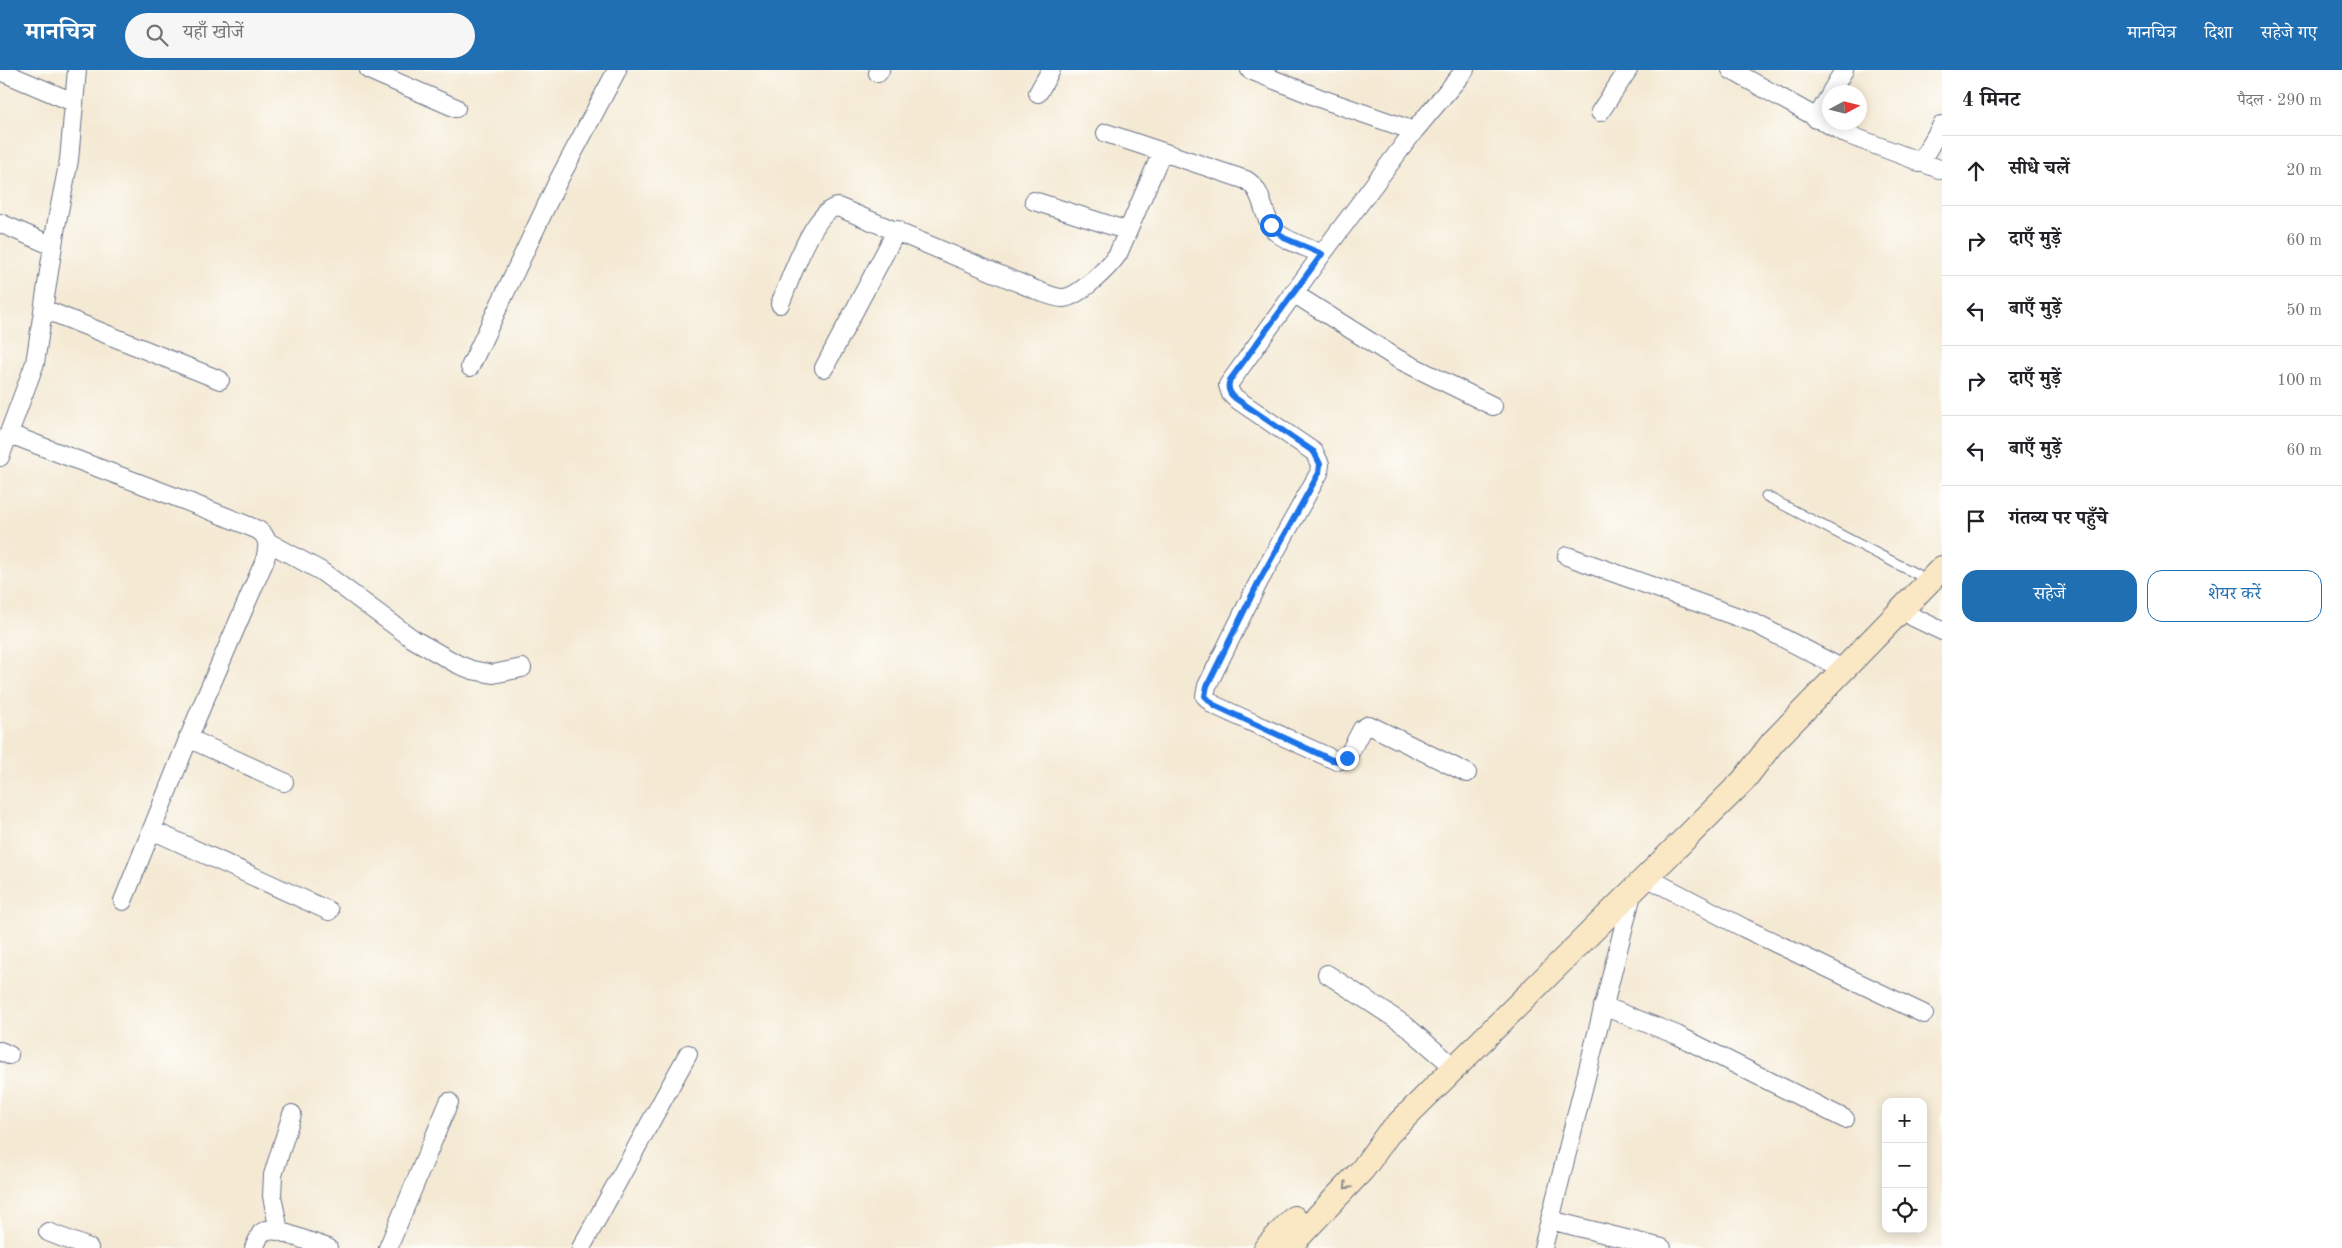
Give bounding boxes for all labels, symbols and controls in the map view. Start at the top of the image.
search box [125,13,475,58]
text: मानचित्र [25,21,95,45]
icon: search [143,21,171,49]
text: यहाँ खोजें [183,24,244,43]
text: मानचित्र [2127,24,2176,42]
text: दिशा [2204,24,2233,42]
text: सहेजे गए [2261,24,2317,42]
north arrow [1822,85,1867,130]
text: 4 मिनट [1962,90,2020,111]
text: पैदल · 290 m [2237,93,2322,109]
icon: ahead [1962,157,1990,185]
text: सीधे चलें [2009,160,2069,179]
text: 20 m [2286,163,2322,179]
route start [1260,214,1283,237]
icon: right [1962,227,1990,255]
text: दाएँ मुड़ें [2009,230,2061,249]
text: 60 m [2286,233,2322,249]
icon: left [1962,297,1990,325]
text: बाएँ मुड़ें [2009,300,2061,319]
text: 50 m [2286,303,2322,319]
icon: right [1962,367,1990,395]
text: दाएँ मुड़ें [2009,370,2061,389]
text: 100 m [2277,373,2322,389]
icon: left [1962,437,1990,465]
text: बाएँ मुड़ें [2009,440,2061,459]
text: 60 m [2286,443,2322,459]
icon: arrive [1962,507,1990,535]
text: गंतव्य पर पहुँचे [2009,510,2108,529]
button: सहेजें [1962,570,2137,622]
button: शेयर करें [2147,570,2322,622]
route end [1336,747,1359,770]
map controls [1882,1098,1927,1233]
button: + [1882,1098,1927,1143]
button: − [1882,1143,1927,1188]
one-way arrow [1344,1180,1353,1189]
button: locate [1882,1188,1927,1233]

